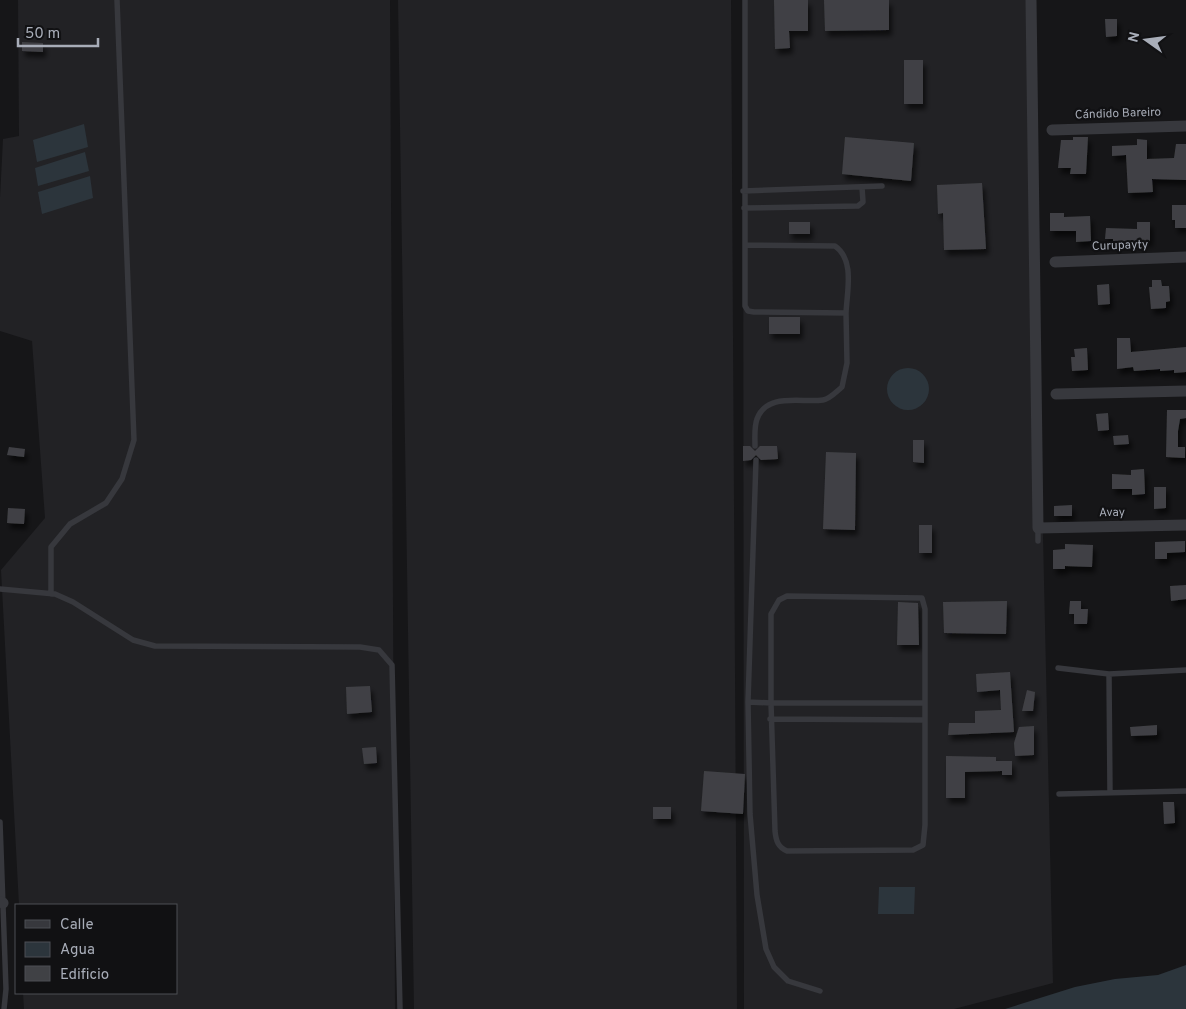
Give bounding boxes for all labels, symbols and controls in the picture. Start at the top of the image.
scale bar [18,15,98,47]
north arrow [1121,15,1171,65]
text: 50 m [25,25,60,44]
text: N [1125,30,1144,44]
street label: Cándido Bareiro [1075,104,1162,124]
street label: Curupayty [1092,237,1148,255]
street label: Avay [1099,505,1125,521]
legend [15,904,178,994]
text: Calle [60,916,94,935]
text: Agua [60,941,95,960]
text: Edificio [60,966,109,985]

